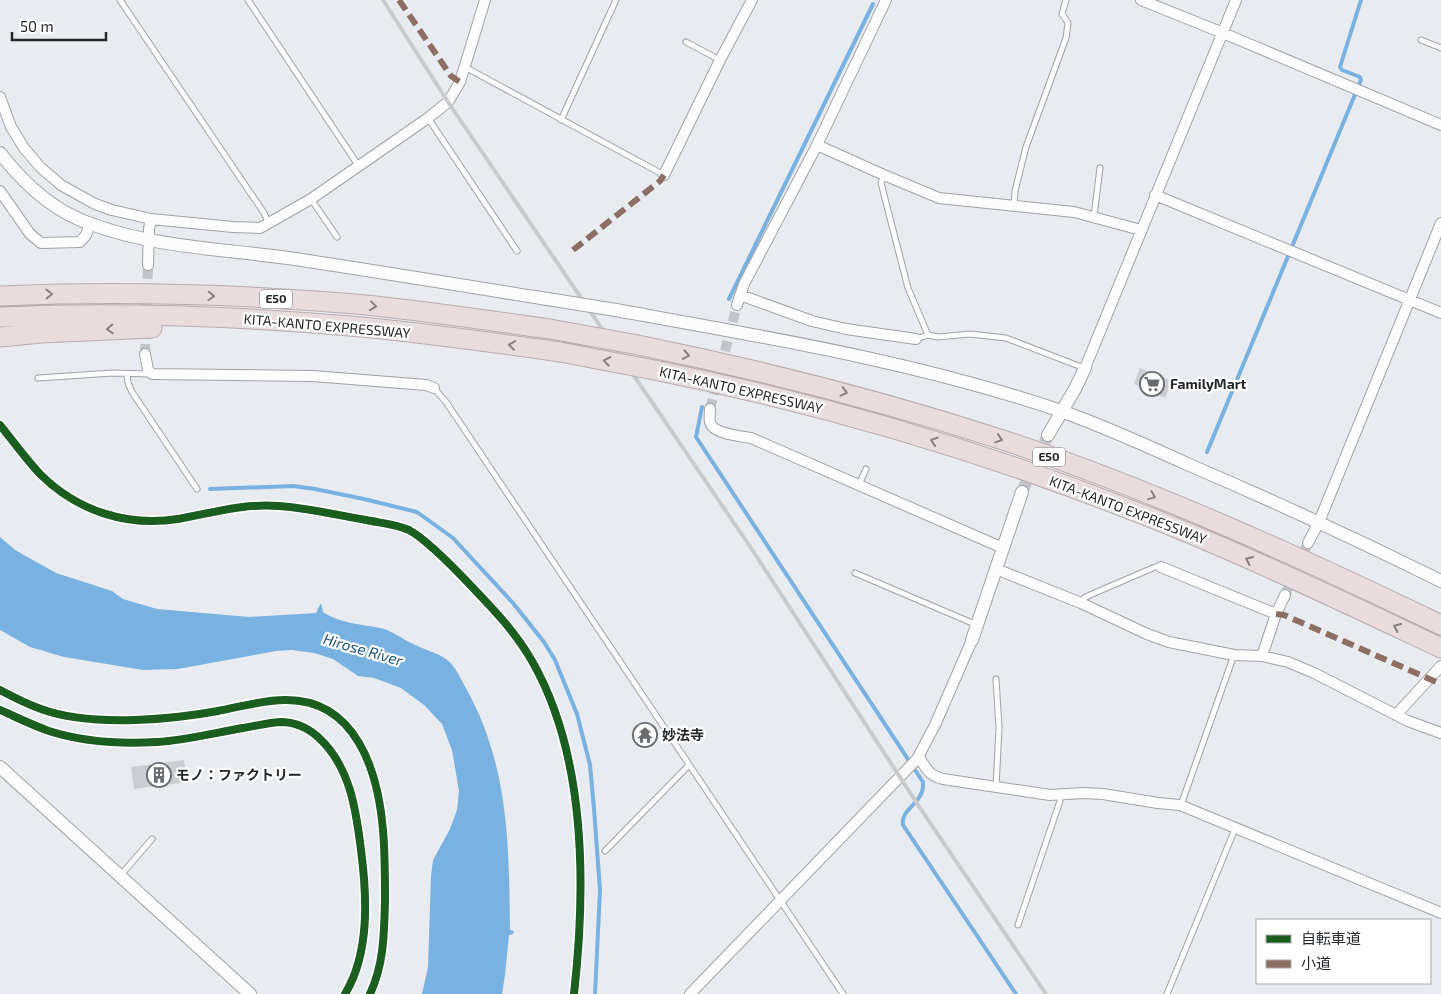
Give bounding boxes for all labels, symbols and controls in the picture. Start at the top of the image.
scale bar [12,10,106,42]
text: 50 m [20,17,54,35]
one-way arrow [45,289,53,299]
road number: E50 [260,290,292,308]
one-way arrow [208,291,215,301]
one-way arrow [370,300,378,311]
street label: KITA-KANTO EXPRESSWAY [243,310,411,341]
one-way arrow [105,323,113,334]
one-way arrow [508,341,516,351]
one-way arrow [681,349,690,360]
one-way arrow [602,356,611,367]
street label: KITA-KANTO EXPRESSWAY [658,362,825,417]
supermarket icon: FamilyMart [1139,371,1165,397]
place label: FamilyMart [1170,375,1247,392]
one-way arrow [839,386,848,397]
one-way arrow [995,434,1003,444]
one-way arrow [930,437,938,447]
road number: E50 [1033,448,1065,467]
street label: KITA-KANTO EXPRESSWAY [1047,472,1209,547]
one-way arrow [1147,489,1156,500]
one-way arrow [1245,555,1254,566]
one-way arrow [1393,623,1402,634]
water label: Hirose River [321,629,406,669]
temple icon: 妙法寺 [632,722,658,748]
place label: 妙法寺 [662,726,704,743]
building icon: モノ：ファクトリー [146,762,172,788]
place label: モノ：ファクトリー [176,766,302,783]
legend [1256,919,1431,984]
text: 自転車道 [1301,929,1361,947]
text: 小道 [1301,954,1331,972]

